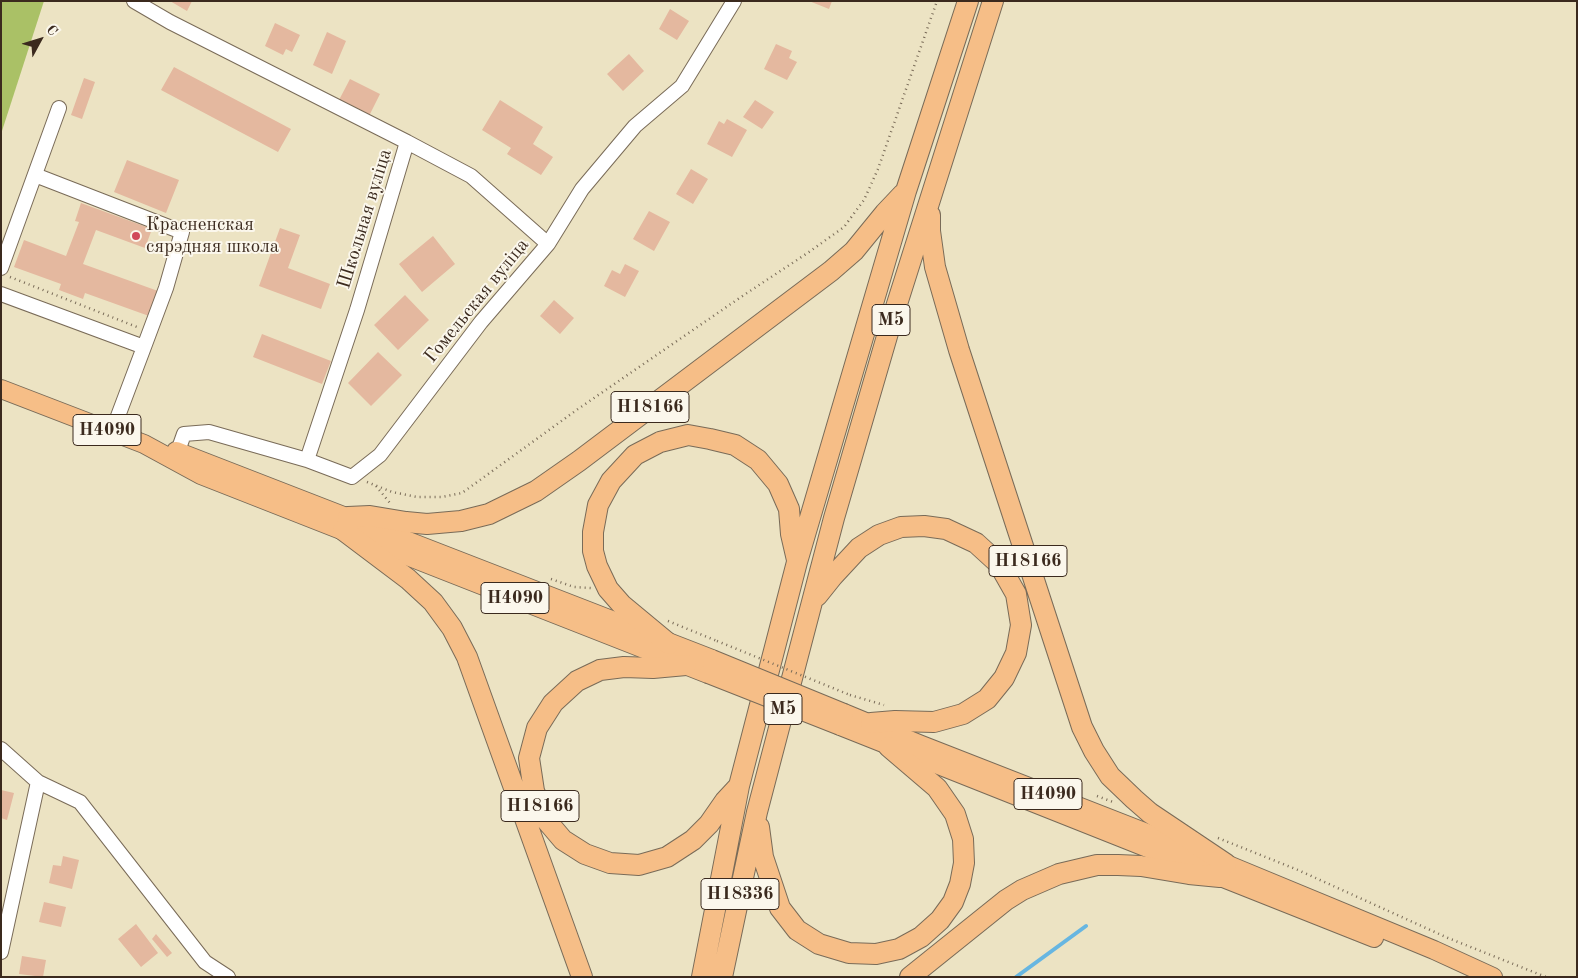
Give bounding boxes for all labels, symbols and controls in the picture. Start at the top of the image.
north arrow [15,15,65,65]
text: С [43,23,60,39]
street label: Школьная вуліца [333,146,397,292]
place label: Красненская сярэдняя школа [146,214,279,258]
marker: Красненская сярэдняя школа [130,230,142,242]
street label: Гомельская вуліца [420,234,534,368]
road number: М5 [872,304,910,336]
road number: Н18166 [611,392,689,422]
road number: Н4090 [73,414,141,446]
road number: Н18166 [989,546,1067,576]
road number: Н4090 [481,582,549,614]
road number: М5 [764,694,802,724]
road number: Н4090 [1014,779,1082,810]
road number: Н18166 [501,790,579,821]
road number: Н18336 [701,879,779,910]

